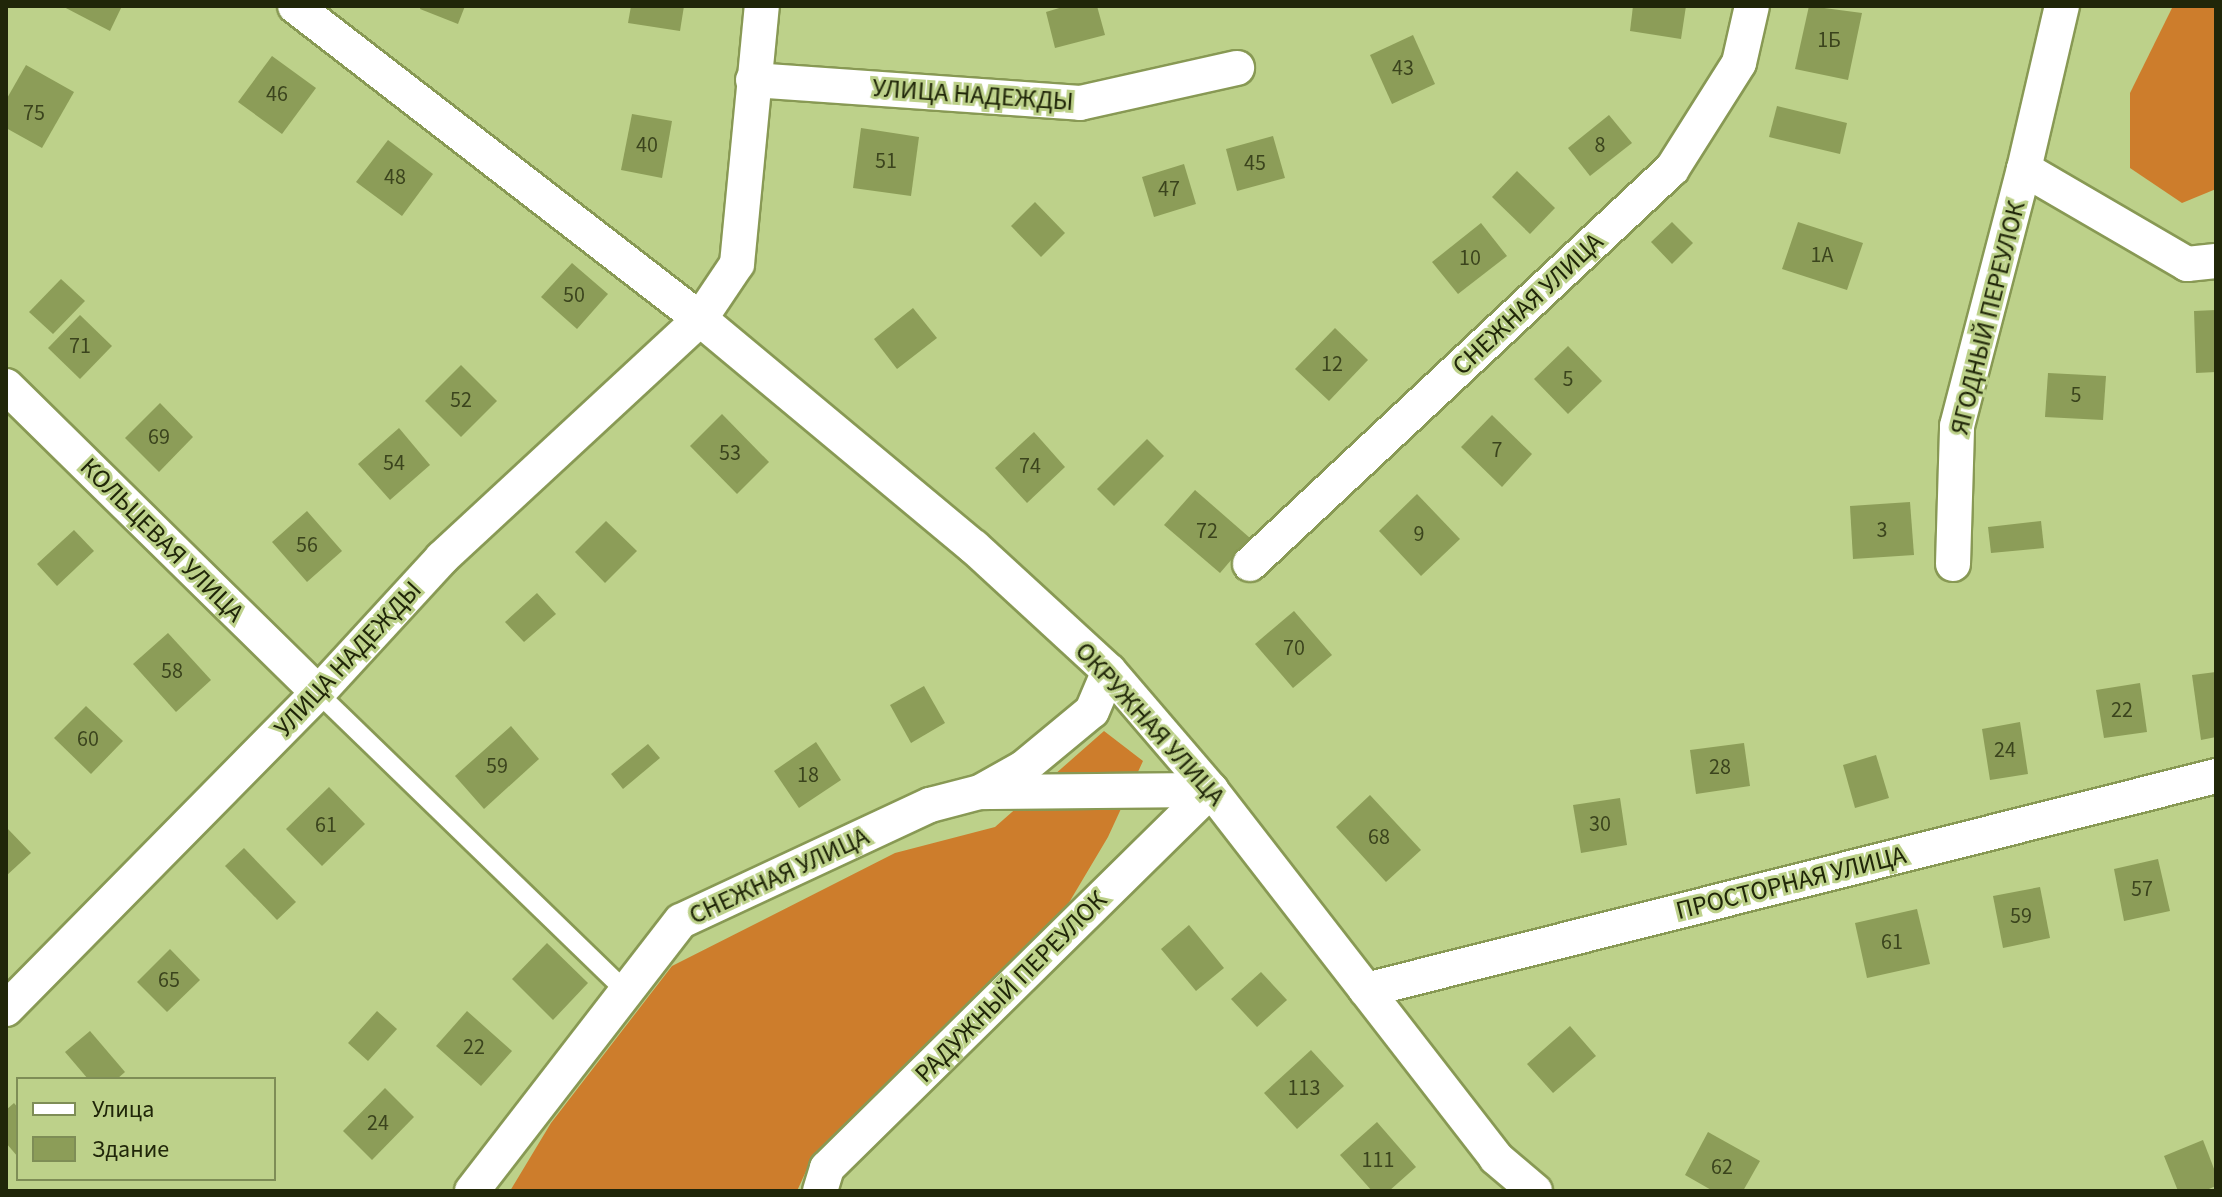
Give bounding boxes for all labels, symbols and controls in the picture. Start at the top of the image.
house number: 1Б [1817,28,1841,54]
house number: 43 [1392,56,1414,82]
street label: УЛИЦА НАДЕЖДЫ [871,72,1075,118]
house number: 46 [266,82,288,108]
house number: 75 [23,101,45,127]
house number: 40 [636,133,658,159]
house number: 8 [1595,133,1605,159]
house number: 51 [875,149,897,175]
house number: 45 [1244,151,1266,177]
house number: 48 [384,165,406,191]
house number: 47 [1158,177,1180,203]
street label: ЯГОДНЫЙ ПЕРЕУЛОК [1944,198,2032,438]
street label: СНЕЖНАЯ УЛИЦА [1446,226,1610,382]
house number: 1А [1811,243,1833,269]
house number: 10 [1459,246,1481,272]
house number: 50 [563,283,585,309]
house number: 71 [69,334,91,360]
house number: 12 [1321,352,1343,378]
house number: 5 [1563,367,1573,393]
house number: 5 [2071,383,2081,409]
house number: 52 [450,388,472,414]
house number: 69 [148,425,170,451]
house number: 7 [1492,438,1502,464]
house number: 53 [719,441,741,467]
house number: 54 [383,451,405,477]
street label: КОЛЬЦЕВАЯ УЛИЦА [74,452,250,628]
house number: 74 [1019,454,1041,480]
house number: 3 [1877,518,1887,544]
house number: 72 [1196,519,1218,545]
house number: 9 [1414,522,1424,548]
house number: 56 [296,533,318,559]
street label: УЛИЦА НАДЕЖДЫ [268,575,428,743]
street label: ОКРУЖНАЯ УЛИЦА [1068,636,1232,812]
house number: 70 [1283,636,1305,662]
house number: 58 [161,659,183,685]
house number: 22 [2111,698,2133,724]
house number: 60 [77,727,99,753]
house number: 24 [1994,738,2016,764]
house number: 59 [486,754,508,780]
house number: 28 [1709,755,1731,781]
house number: 18 [797,763,819,789]
house number: 30 [1589,812,1611,838]
house number: 61 [315,813,337,839]
street label: СНЕЖНАЯ УЛИЦА [684,821,874,931]
house number: 68 [1368,825,1390,851]
street label: ПРОСТОРНАЯ УЛИЦА [1673,839,1909,927]
house number: 57 [2131,877,2153,903]
street label: РАДУЖНЫЙ ПЕРЕУЛОК [909,885,1113,1089]
house number: 59 [2010,904,2032,930]
house number: 61 [1881,930,1903,956]
house number: 65 [158,968,180,994]
house number: 22 [463,1035,485,1061]
house number: 113 [1288,1076,1320,1102]
legend [16,1077,276,1181]
text: Улица [92,1092,154,1127]
house number: 24 [367,1111,389,1137]
text: Здание [92,1132,169,1167]
house number: 111 [1362,1148,1394,1174]
house number: 62 [1711,1155,1733,1181]

